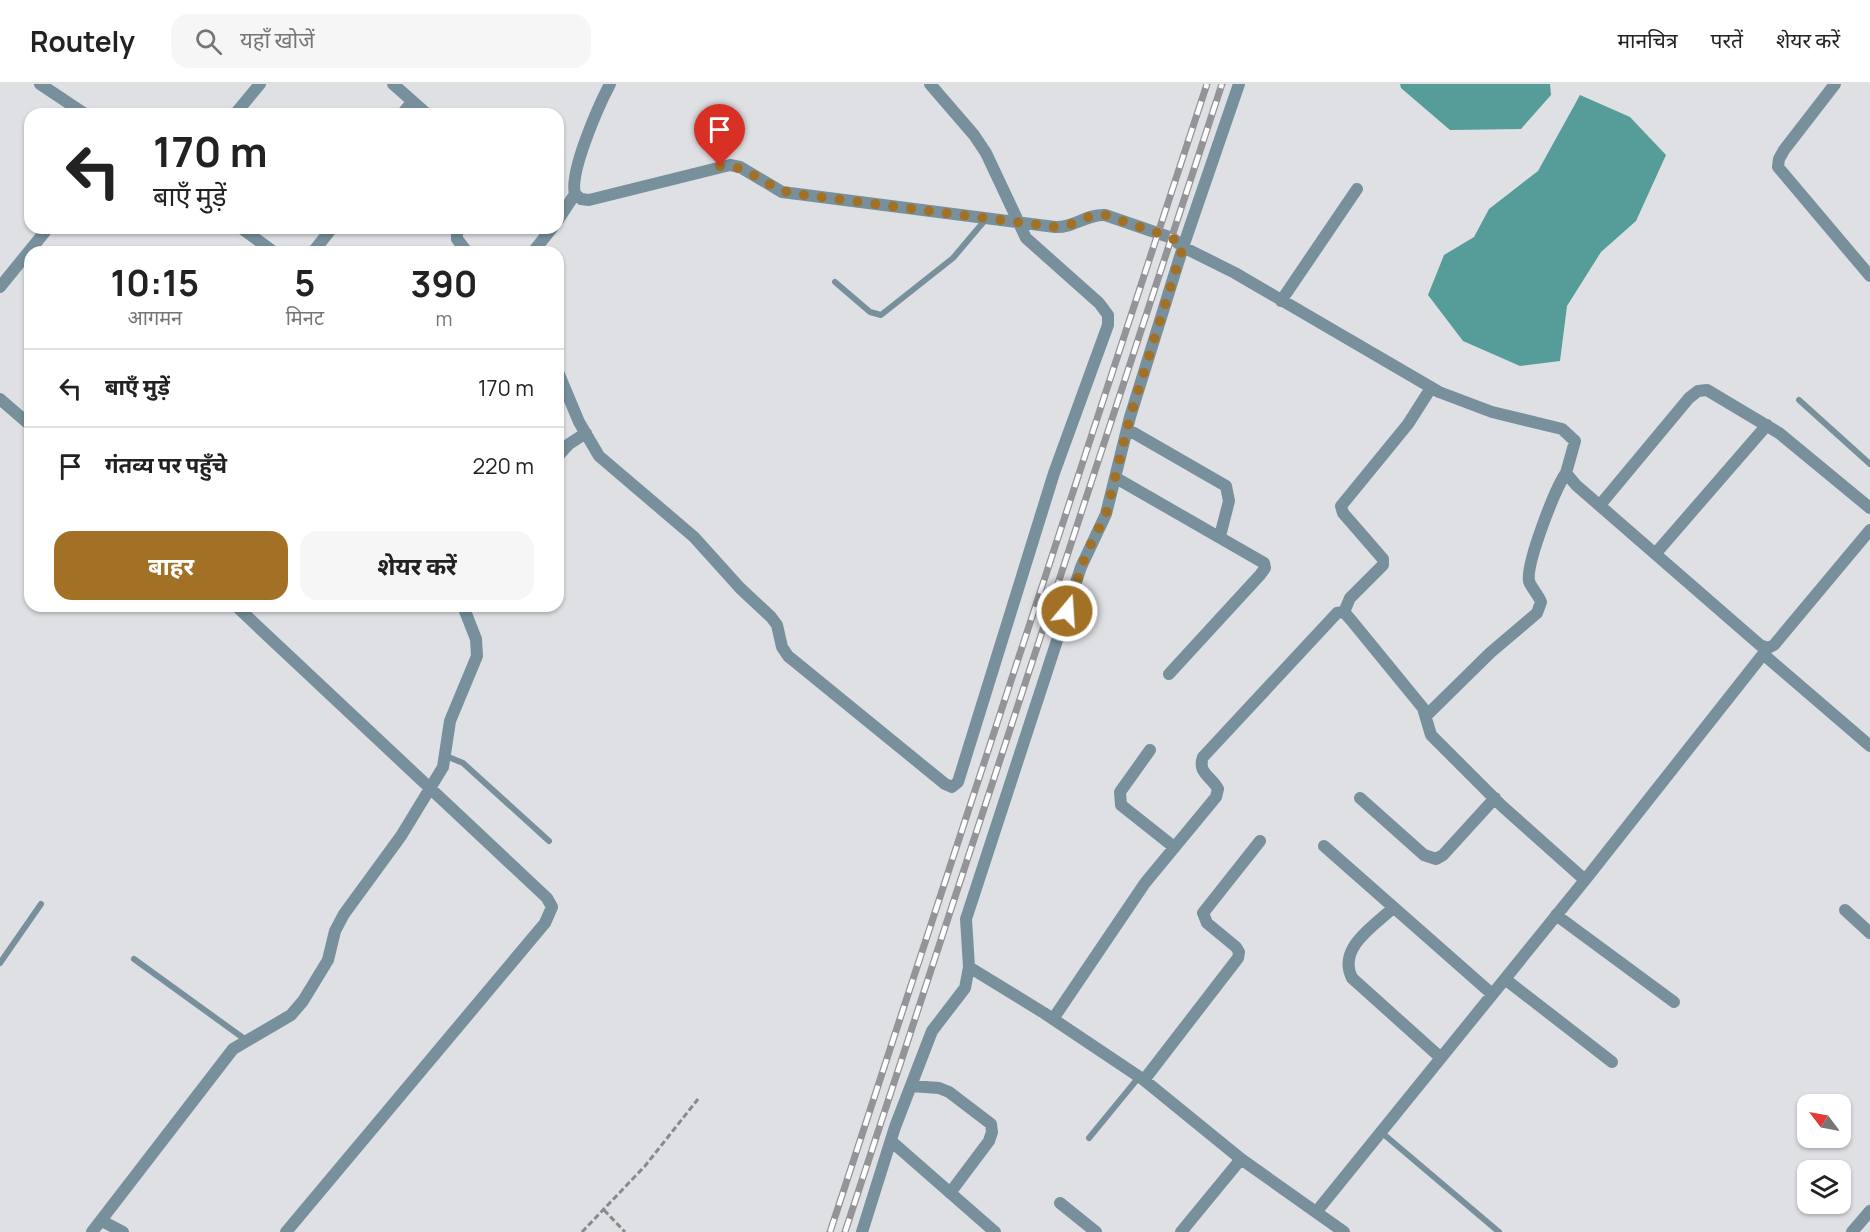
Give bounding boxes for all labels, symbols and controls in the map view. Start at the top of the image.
search box [171,14,591,68]
text: Routely [30,22,135,60]
icon: search [192,25,225,58]
text: यहाँ खोजें [240,25,315,55]
text: मानचित्र [1618,26,1678,54]
text: परतें [1711,26,1743,54]
text: शेयर करें [1776,26,1840,54]
pin [694,104,745,166]
icon: arrive [703,113,736,146]
text: 170 m [153,122,268,180]
icon: left [54,132,132,210]
text: बाएँ मुड़ें [153,177,226,214]
text: 10:15 [111,258,199,307]
text: 5 [294,258,315,307]
text: 390 [410,259,477,308]
text: आगमन [127,304,182,331]
text: मिनट [286,304,324,331]
text: m [436,305,452,332]
icon: left [54,372,87,405]
text: बाएँ मुड़ें [105,372,170,402]
text: 170 m [478,373,534,403]
icon: arrive [54,450,87,483]
text: गंतव्य पर पहुँचे [105,450,227,480]
text: 220 m [472,451,534,481]
button: बाहर [54,531,288,600]
button: शेयर करें [300,531,534,600]
position arrow [1035,579,1099,643]
north arrow [1797,1094,1851,1148]
map controls [1797,1094,1851,1214]
button: layers [1797,1160,1851,1214]

